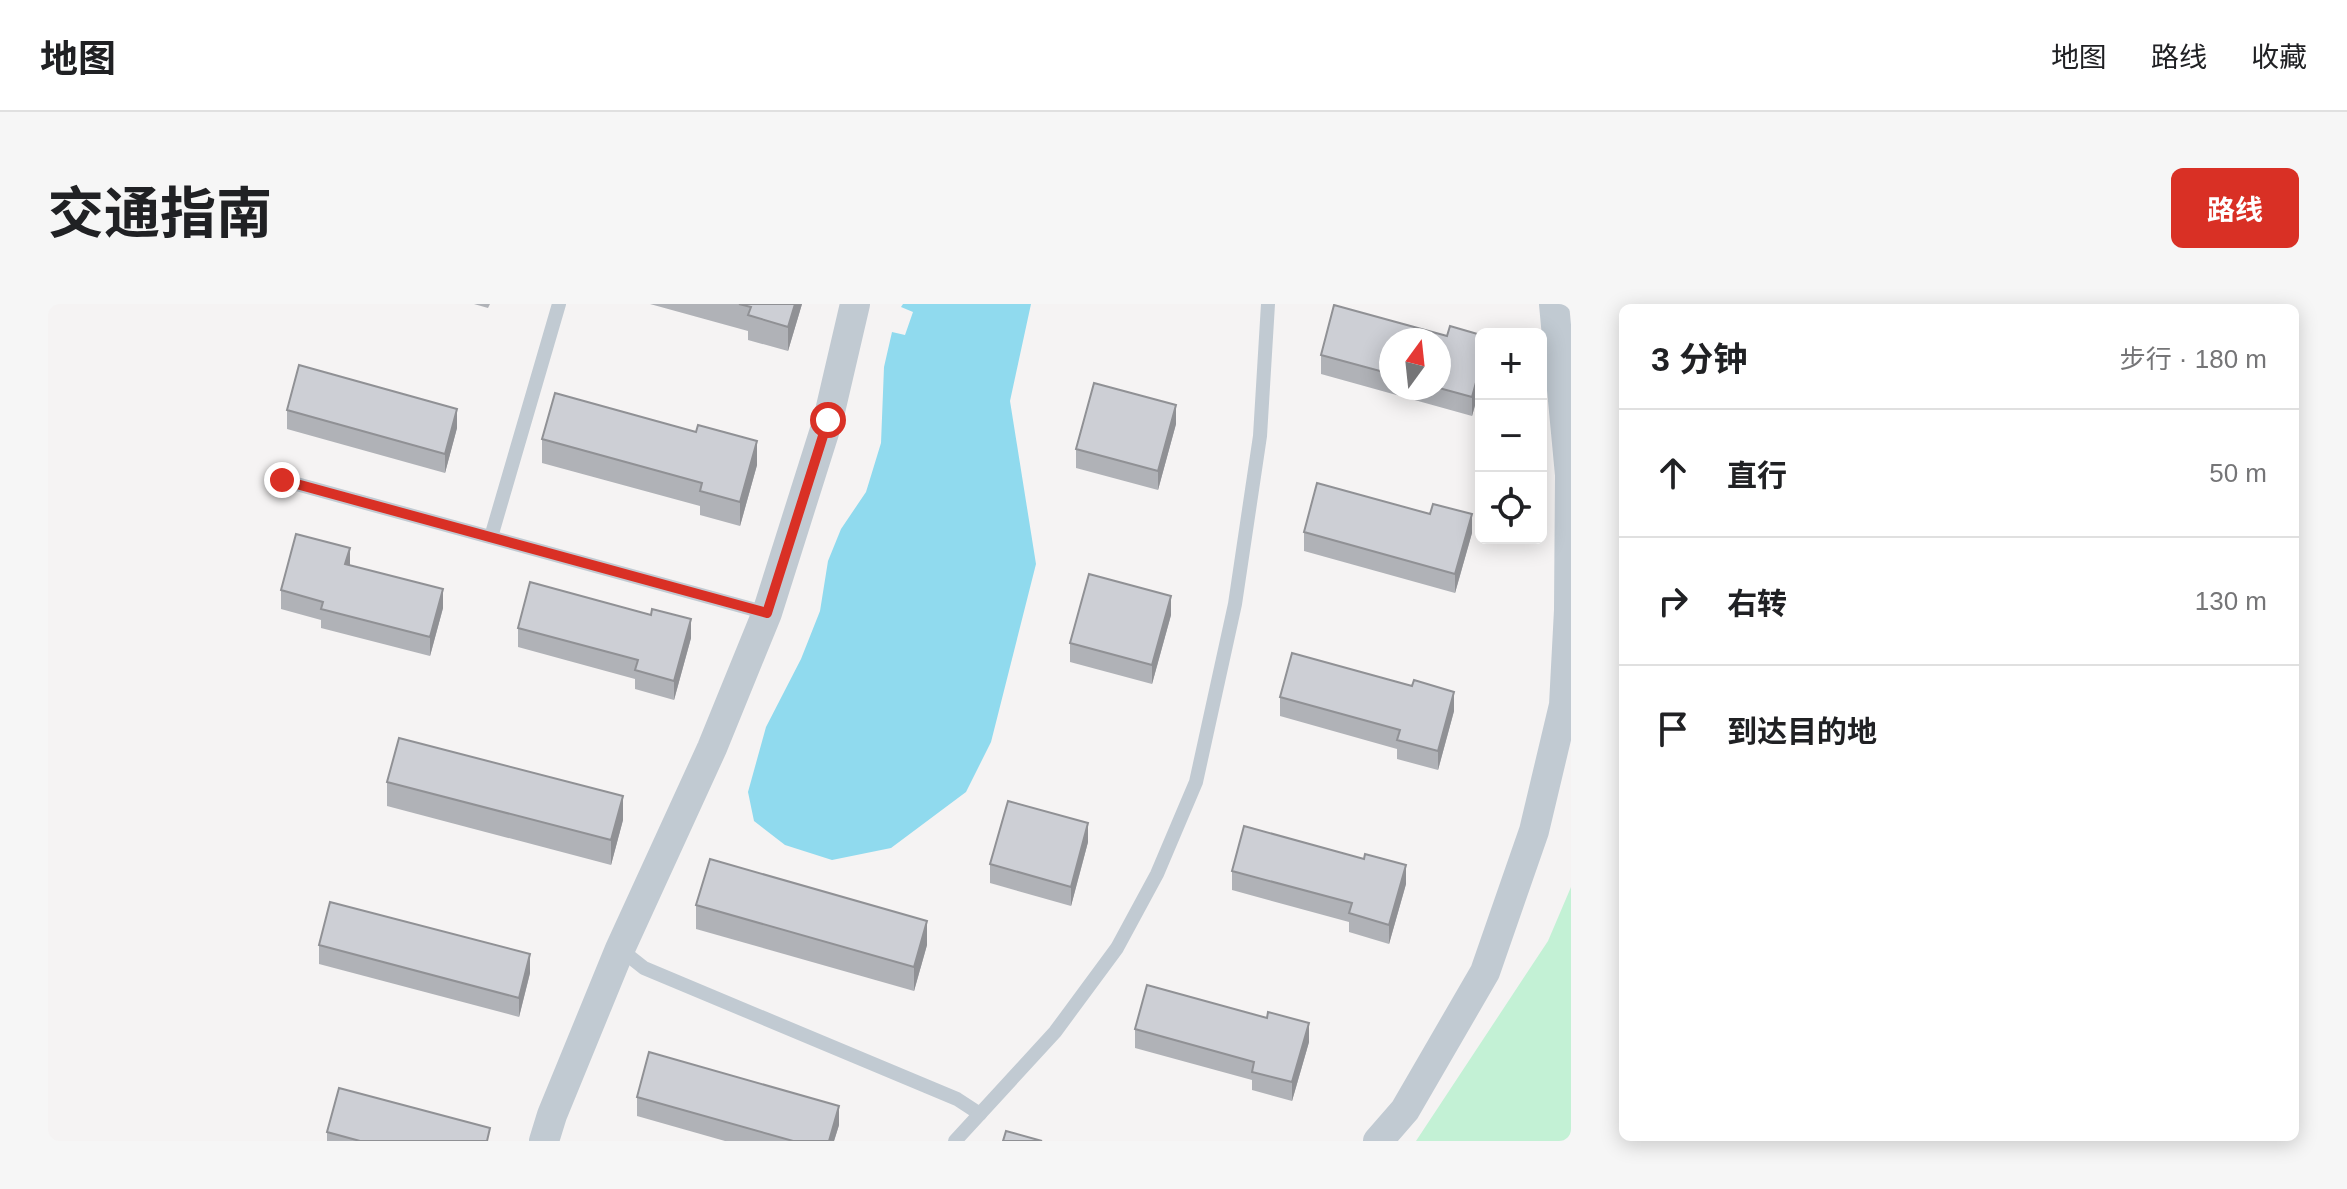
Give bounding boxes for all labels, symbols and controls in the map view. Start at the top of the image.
text: 地图 [40,38,116,80]
text: 地图 [2051,42,2107,73]
text: 路线 [2151,42,2207,73]
text: 收藏 [2251,42,2307,73]
button: 路线 [2171,168,2299,248]
text: 交通指南 [48,182,272,245]
north arrow [1379,328,1451,400]
map controls [1475,328,1547,544]
button: + [1475,328,1547,400]
text: 3 分钟 [1651,340,1747,378]
text: 步行 · 180 m [2120,344,2267,374]
button: − [1475,400,1547,472]
route start [810,402,846,438]
icon: ahead [1651,451,1695,495]
text: 50 m [2209,458,2267,488]
text: 直行 [1727,459,1787,492]
route end [264,462,300,498]
button: locate [1475,472,1547,544]
icon: right [1651,579,1695,623]
text: 130 m [2195,586,2267,616]
text: 右转 [1727,587,1787,620]
icon: arrive [1651,707,1695,751]
text: 到达目的地 [1727,715,1877,748]

